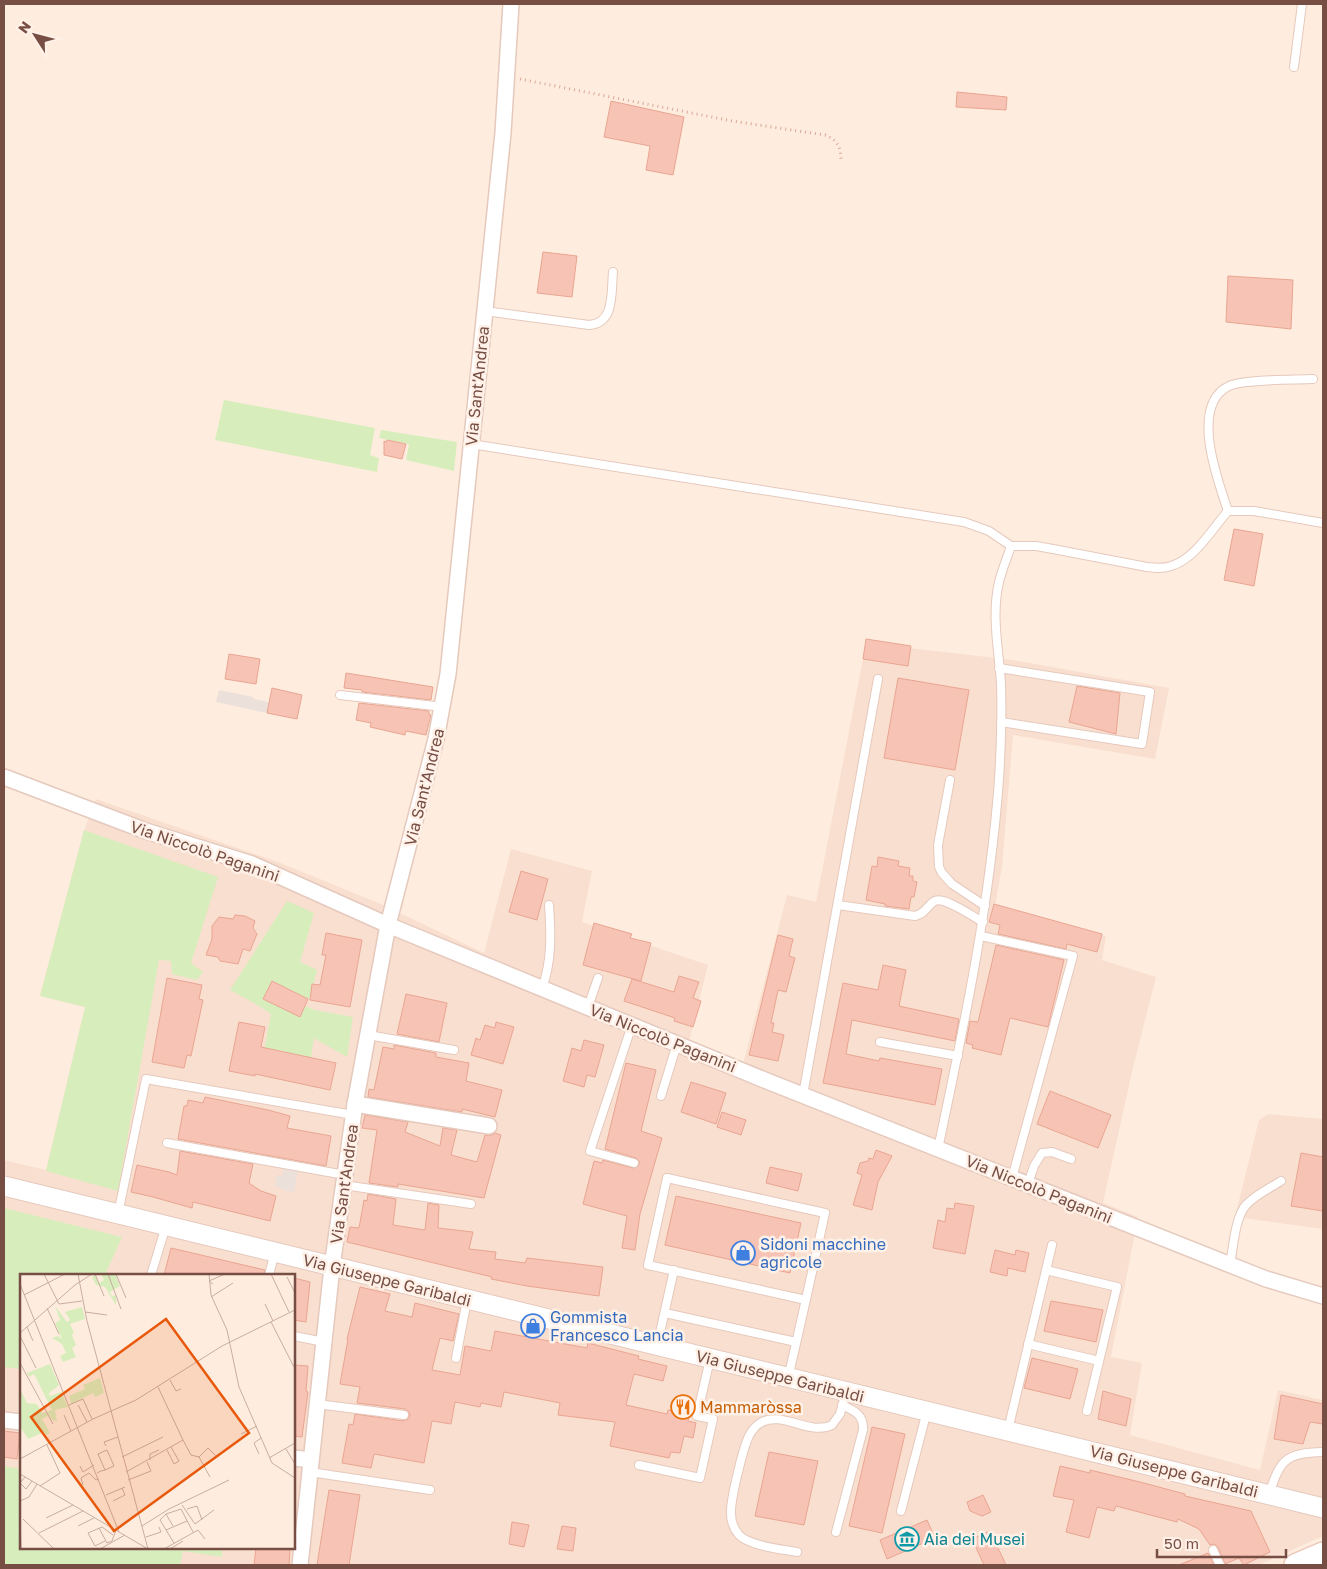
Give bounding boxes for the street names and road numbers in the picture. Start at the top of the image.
street label: Via Sant'Andrea [461,325,493,447]
street label: Via Sant'Andrea [400,726,448,848]
street label: Via Niccolò Paganini [128,816,282,886]
street label: Via Niccolò Paganini [587,999,739,1077]
street label: Via Sant'Andrea [326,1123,362,1245]
street label: Via Niccolò Paganini [963,1150,1115,1228]
street label: Via Giuseppe Garibaldi [301,1249,473,1311]
street label: Via Giuseppe Garibaldi [694,1345,866,1407]
street label: Via Giuseppe Garibaldi [1088,1440,1260,1502]

